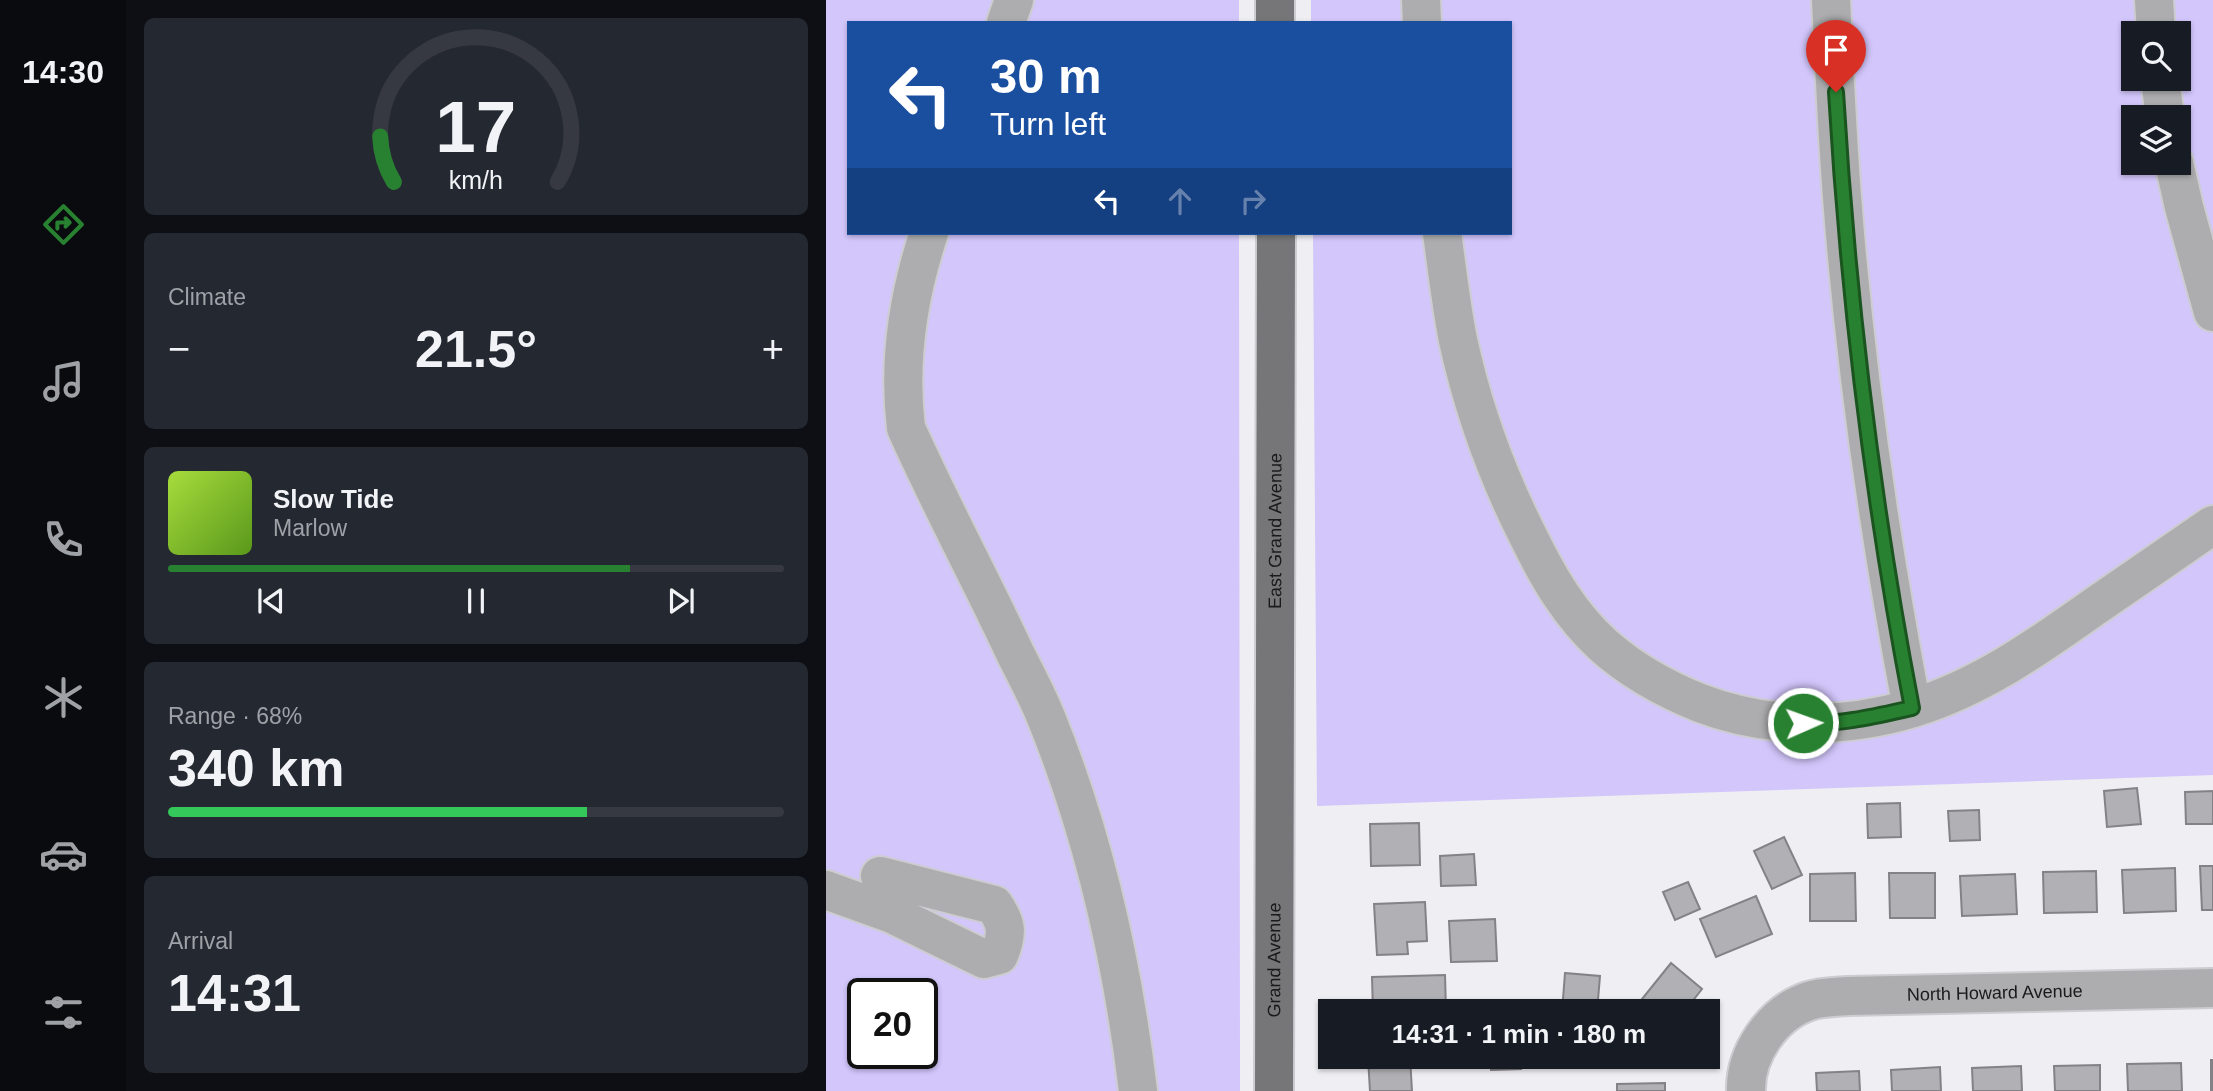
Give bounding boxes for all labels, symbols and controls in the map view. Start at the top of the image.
pin [1806,20,1866,92]
map controls [2121,21,2191,175]
button: search [2121,21,2191,91]
icon: arrive [1817,31,1855,69]
icon: left [875,49,966,140]
text: 30 m [990,49,1102,103]
text: 14:30 [22,54,104,90]
text: 17 [436,87,516,168]
button: layers [2121,105,2191,175]
text: Turn left [990,106,1106,142]
text: km/h [449,166,503,194]
icon: left [1088,182,1126,220]
icon: ahead [1161,182,1199,220]
icon: right [1234,182,1272,220]
icon: directions [39,200,88,249]
text: Climate [168,284,246,310]
text: 21.5° [415,320,537,378]
text: − [168,328,190,370]
text: + [762,328,784,370]
icon: music [39,357,88,406]
street label: East Grand Avenue [1265,453,1285,609]
text: Slow Tide [273,484,394,514]
icon: phone [39,515,88,564]
text: Marlow [273,515,347,541]
icon: previous [252,582,290,620]
icon: pause [457,582,495,620]
icon: next [662,582,700,620]
icon: climate [39,673,88,722]
position arrow [1766,686,1840,760]
text: Range · 68% [168,703,302,729]
text: 340 km [168,739,344,797]
icon: car [39,830,88,879]
street label: Grand Avenue [1264,903,1284,1017]
text: Arrival [168,928,233,954]
text: 14:31 [168,964,301,1022]
speed limit sign: 20 [847,978,938,1069]
street label: North Howard Avenue [1907,981,2083,1005]
icon: filters [39,988,88,1037]
text: 14:31 · 1 min · 180 m [1392,1019,1646,1049]

